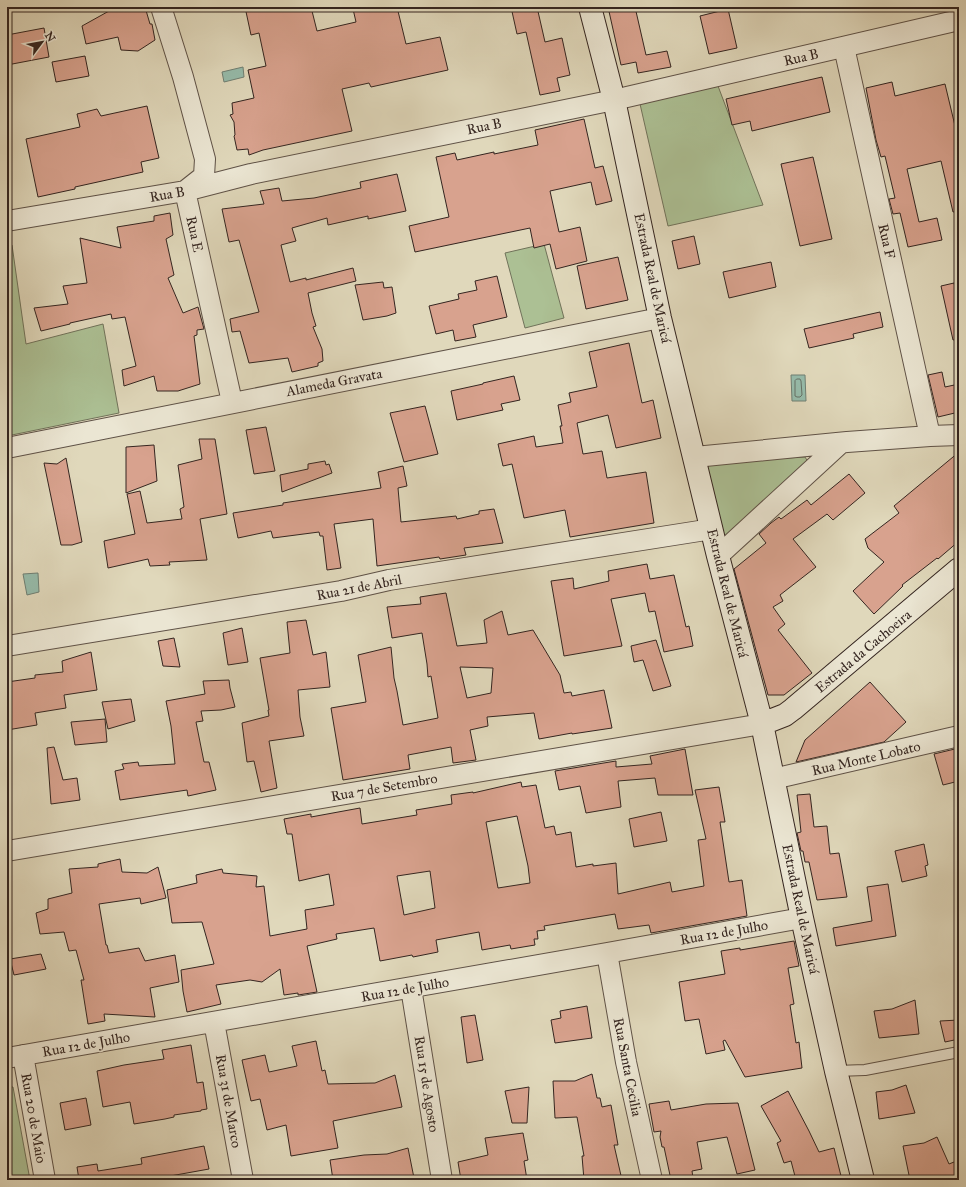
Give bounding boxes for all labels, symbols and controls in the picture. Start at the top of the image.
north arrow [22,22,62,62]
text: N [42,30,58,45]
street label: Rua B [782,45,820,70]
street label: Rua B [465,114,503,138]
street label: Rua B [148,183,186,206]
street label: Estrada Real de Maricá [630,211,675,345]
street label: Rua E [182,215,207,254]
street label: Rua F [874,222,899,260]
street label: Alameda Gravata [284,365,384,400]
street label: Estrada Real de Maricá [703,527,752,660]
street label: Rua 21 de Abril [315,571,403,604]
street label: Estrada da Cachoeira [812,606,915,697]
street label: Rua Monte Lobato [810,738,922,779]
street label: Rua 7 de Setembro [329,770,439,805]
street label: Estrada Real de Maricá [778,842,823,976]
street label: Rua 12 de Julho [679,916,770,950]
street label: Rua 12 de Julho [360,973,451,1007]
street label: Rua Santa Cecilia [610,1016,645,1118]
street label: Rua 12 de Julho [41,1028,132,1062]
street label: Rua 15 de Agosto [411,1035,443,1133]
street label: Rua 31 de Marco [212,1053,245,1149]
street label: Rua 20 de Maio [17,1072,50,1165]

